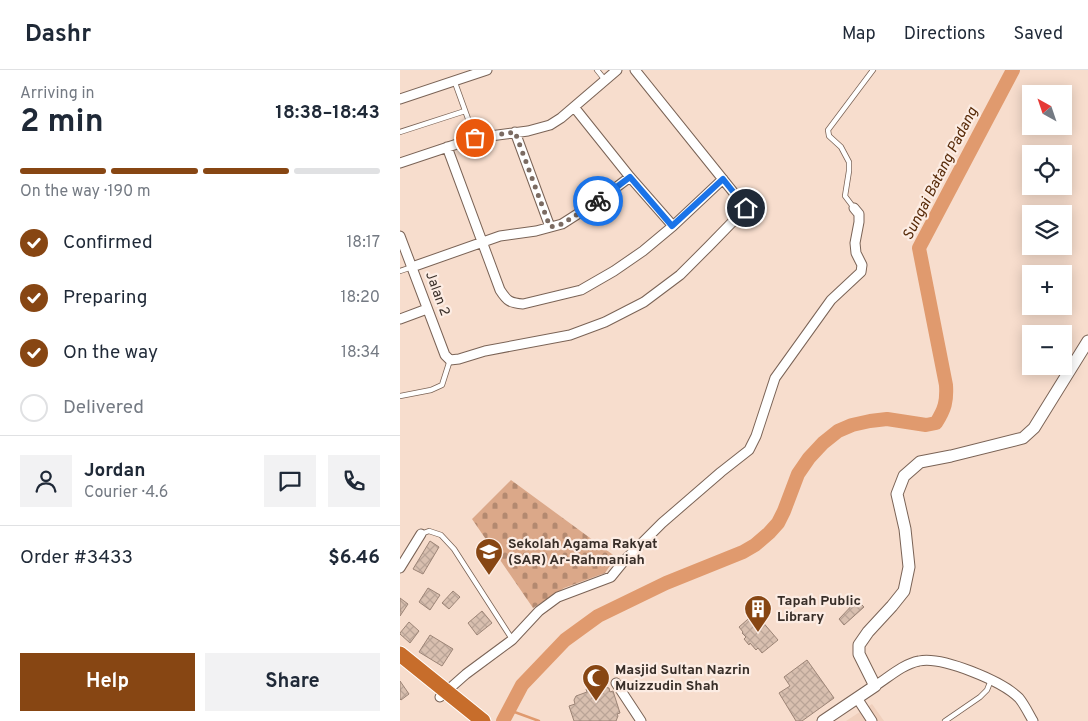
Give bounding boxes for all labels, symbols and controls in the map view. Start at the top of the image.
text: Dashr [25,20,91,50]
text: Map [842,23,876,46]
text: Directions [904,23,986,46]
text: Saved [1014,23,1063,46]
text: Arriving in [20,84,95,104]
north arrow [1022,85,1072,135]
map controls [1022,85,1072,375]
text: 18:38–18:43 [275,101,380,125]
text: 2 min [20,103,104,143]
water label: Sungai Batang Padang [899,104,983,244]
pin [454,117,496,159]
icon: bag [461,124,489,152]
button: locate [1022,145,1072,195]
courier [573,176,623,226]
text: On the way · 190 m [20,182,150,202]
icon: bike [584,187,612,215]
pin [725,187,767,229]
icon: home [732,194,760,222]
button: layers [1022,205,1072,255]
icon: check [20,229,48,257]
text: Confirmed [63,231,153,255]
text: 18:17 [346,233,380,253]
button: + [1022,265,1072,315]
street label: Jalan 2 [421,269,453,319]
icon: check [20,284,48,312]
text: Preparing [63,286,147,310]
text: 18:20 [341,288,380,308]
button: − [1022,325,1072,375]
icon: check [20,339,48,367]
text: On the way [63,341,158,365]
text: 18:34 [341,343,380,363]
text: Delivered [63,396,144,420]
button: person [20,455,72,507]
button: chat [264,455,316,507]
button: phone [328,455,380,507]
text: Jordan [84,459,146,483]
text: Courier · 4.6 [84,483,168,503]
place label: Sekolah Agama Rakyat (SAR) Ar-Rahmaniah [508,536,658,569]
school or university icon: Sekolah Agama Rakyat (SAR) Ar-Rahmaniah [474,537,504,576]
text: Order #3433 [20,546,133,570]
text: $6.46 [328,546,380,570]
place label: Tapah Public Library [777,593,861,626]
building icon: Tapah Public Library [743,594,773,633]
button: Help [20,653,195,711]
button: Share [205,653,380,711]
place label: Masjid Sultan Nazrin Muizzudin Shah [615,662,750,695]
mosque icon: Masjid Sultan Nazrin Muizzudin Shah [581,663,611,702]

